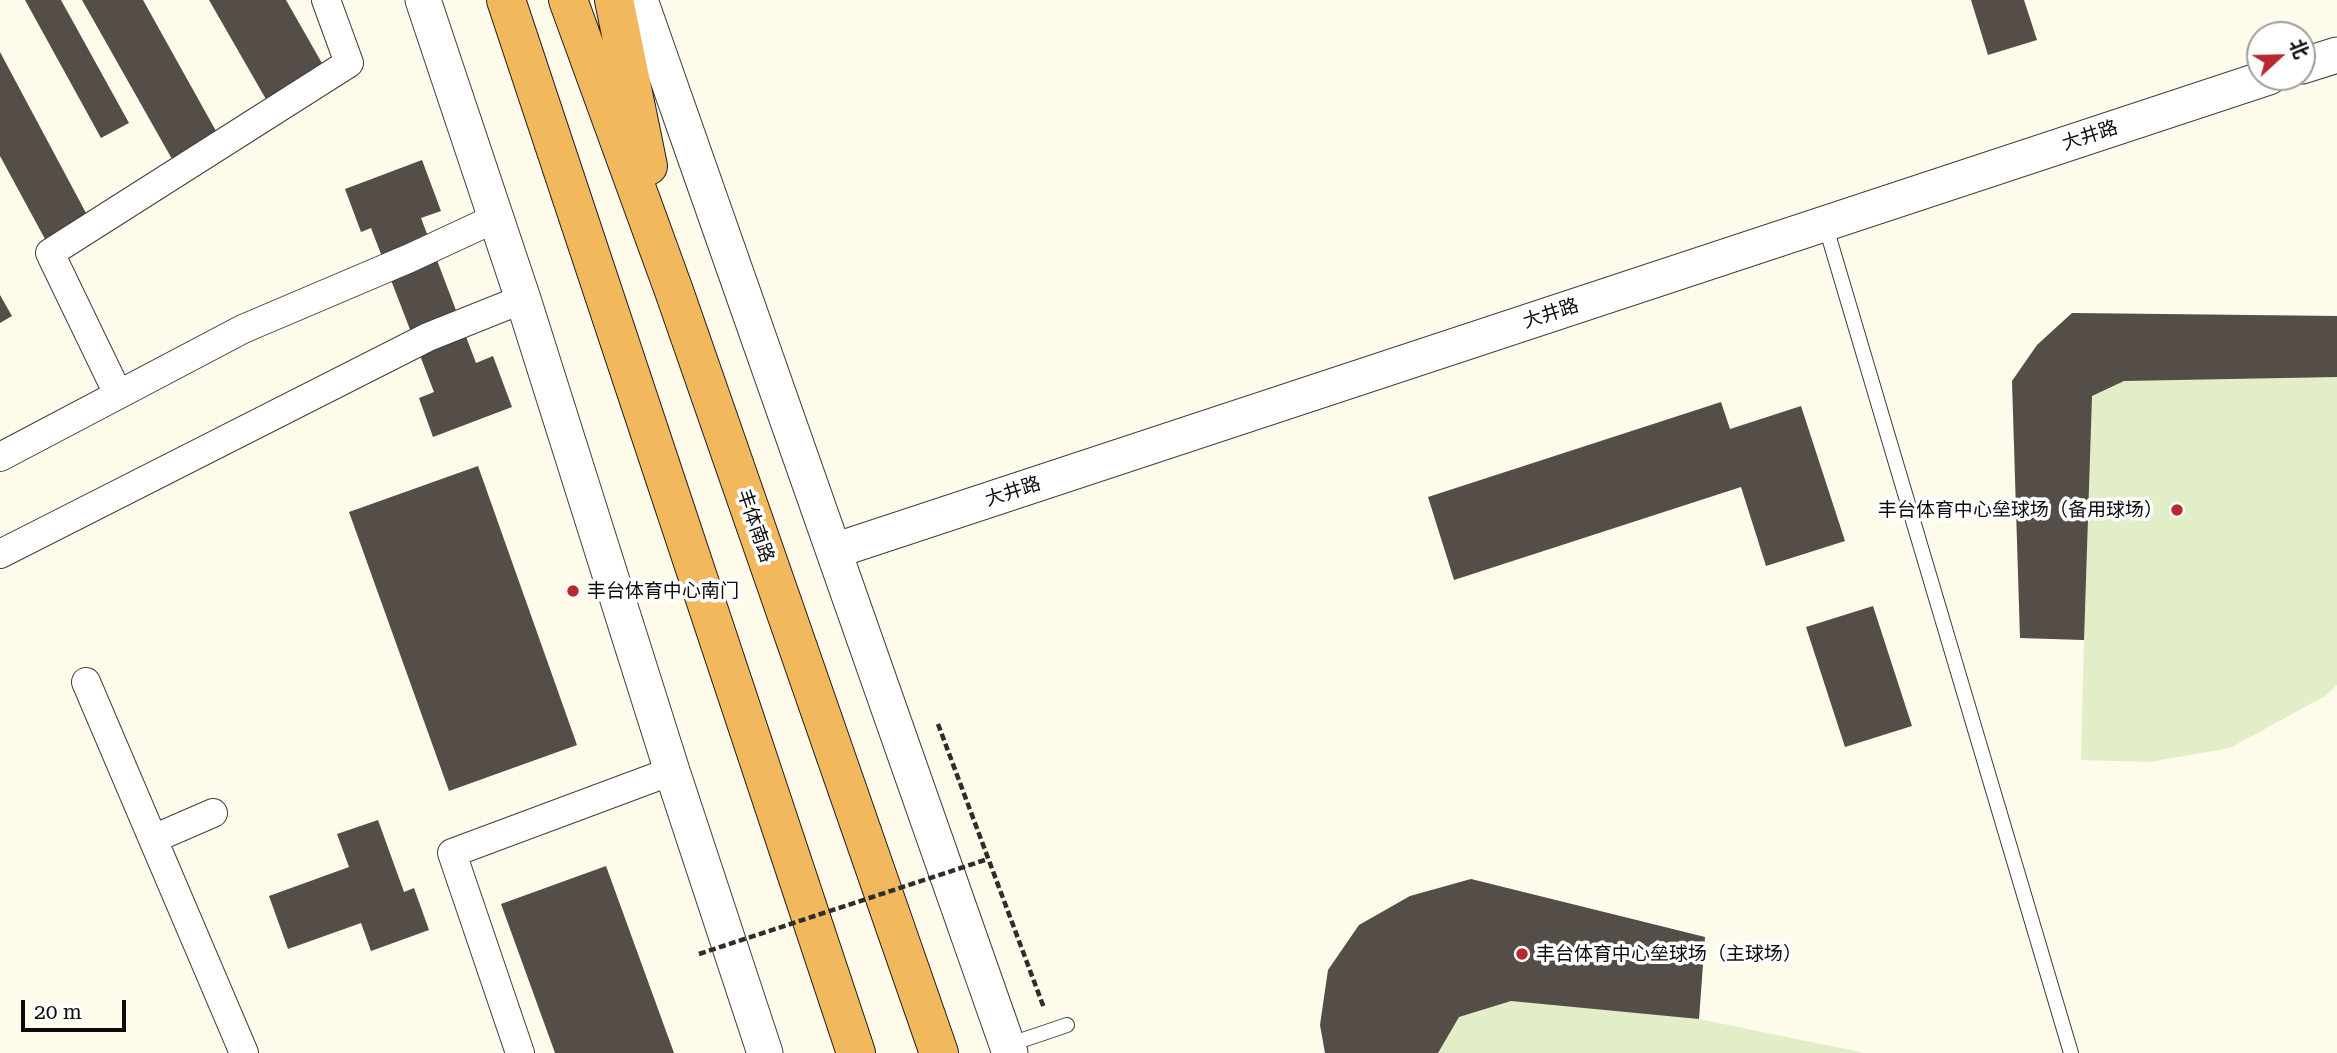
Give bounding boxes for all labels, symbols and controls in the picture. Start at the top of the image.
north arrow [2246,21,2316,91]
text: 北 [2285,36,2313,62]
street label: 大井路 [2059,116,2121,156]
street label: 大井路 [1520,294,1582,334]
street label: 大井路 [982,472,1044,512]
street label: 丰体南路 [732,486,778,566]
place label: 丰台体育中心垒球场（备用球场） [1878,499,2163,521]
marker: 丰台体育中心垒球场（备用球场） [2169,502,2185,518]
place label: 丰台体育中心南门 [587,580,739,602]
marker: 丰台体育中心南门 [565,583,581,599]
place label: 丰台体育中心垒球场（主球场） [1536,943,1802,965]
marker: 丰台体育中心垒球场（主球场） [1514,946,1530,962]
scale bar [24,986,130,1030]
text: 20 m [34,1000,82,1024]

